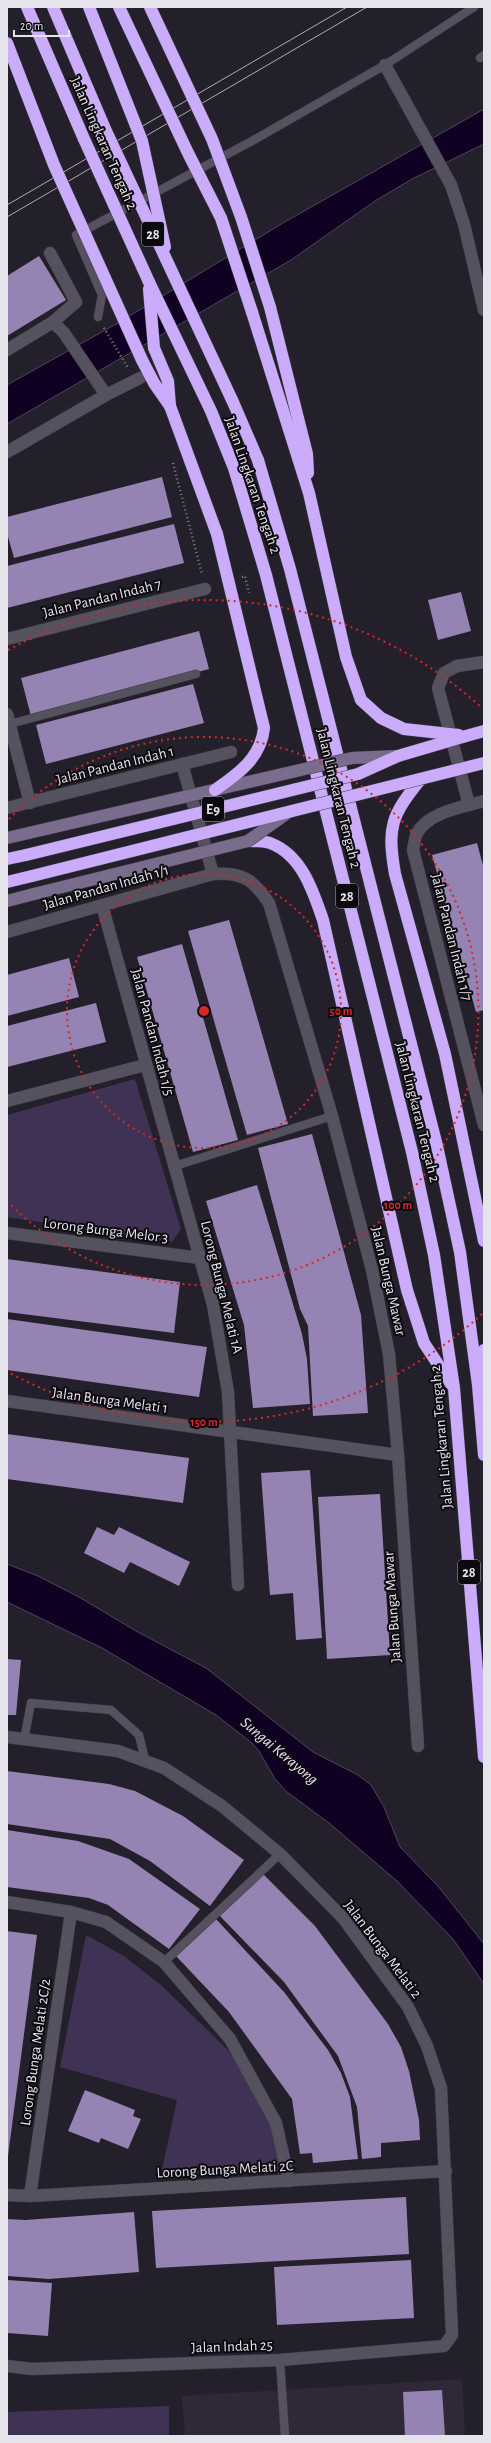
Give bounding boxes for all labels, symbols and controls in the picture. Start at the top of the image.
scale bar [14,12,69,38]
text: 20 m [20,20,43,32]
street label: Jalan Lingkaran Tengah 2 [67,74,140,212]
road number: 28 [142,222,164,246]
street label: Jalan Lingkaran Tengah 2 [222,415,283,556]
street label: Jalan Pandan Indah 7 [41,577,163,620]
street label: Jalan Lingkaran Tengah 2 [314,726,363,870]
street label: Jalan Pandan Indah 1 [55,744,175,787]
road number: E9 [202,797,224,821]
street label: Jalan Pandan Indah 1/1 [42,862,171,913]
street label: Jalan Pandan Indah 1/7 [428,872,475,1002]
road number: 28 [336,884,358,908]
street label: Jalan Pandan Indah 1/5 [128,967,177,1097]
centre of rings [197,1004,211,1018]
text: 50 m [330,1005,353,1017]
street label: Jalan Lingkaran Tengah 2 [393,1040,442,1184]
text: 100 m [384,1199,412,1211]
street label: Lorong Bunga Melor 3 [43,1215,169,1246]
street label: Lorong Bunga Melati 1A [198,1219,245,1355]
street label: Jalan Bunga Mawar [369,1225,408,1337]
street label: Jalan Lingkaran Tengah 2 [428,1364,455,1509]
street label: Jalan Bunga Melati 1 [51,1385,169,1416]
text: 150 m [190,1416,218,1428]
street label: Jalan Bunga Mawar [381,1551,404,1663]
road number: 28 [458,1560,480,1584]
water label: Sungai Kerayong [238,1714,321,1788]
street label: Jalan Bunga Melati 2 [341,1897,424,2001]
street label: Lorong Bunga Melati 2C/2 [18,1977,53,2127]
street label: Lorong Bunga Melati 2C [156,2158,294,2181]
street label: Jalan Indah 25 [191,2338,273,2355]

